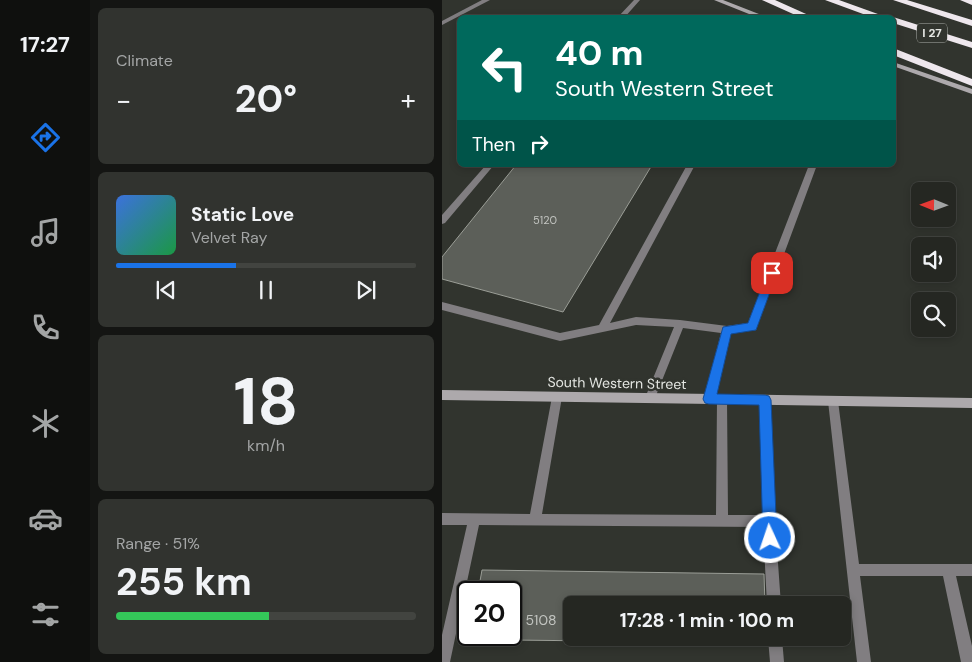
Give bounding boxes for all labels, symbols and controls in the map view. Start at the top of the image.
road number: I 27 [917,23,947,42]
text: 17:27 [20,30,70,59]
text: 40 m [555,30,644,76]
icon: left [472,35,537,100]
text: Climate [116,50,173,71]
text: 20° [235,74,297,124]
text: South Western Street [555,74,774,103]
text: − [116,82,131,119]
text: + [401,82,416,119]
icon: directions [28,120,63,155]
icon: right [525,130,553,158]
text: Then [472,132,515,157]
north arrow [911,182,956,228]
map controls [911,182,956,337]
text: Static Love [191,202,294,227]
house number: 5120 [533,213,557,227]
icon: music [28,215,63,250]
text: Velvet Ray [191,227,267,248]
button: sound [911,237,956,282]
pin [751,252,793,294]
icon: arrive [758,259,786,287]
icon: previous [152,276,180,304]
icon: pause [252,276,280,304]
icon: next [352,276,380,304]
button: search [911,292,956,337]
icon: phone [28,310,63,345]
text: 18 [234,360,298,444]
street label: South Western Street [547,373,687,393]
icon: climate [28,406,63,441]
text: km/h [247,435,285,456]
icon: car [28,501,63,536]
position arrow [743,511,795,563]
text: Range · 51% [116,533,200,554]
text: 255 km [116,557,252,607]
speed limit sign: 20 [457,581,522,646]
icon: filters [28,597,63,632]
text: 17:28 · 1 min · 100 m [620,608,794,633]
house number: 5108 [526,611,557,629]

